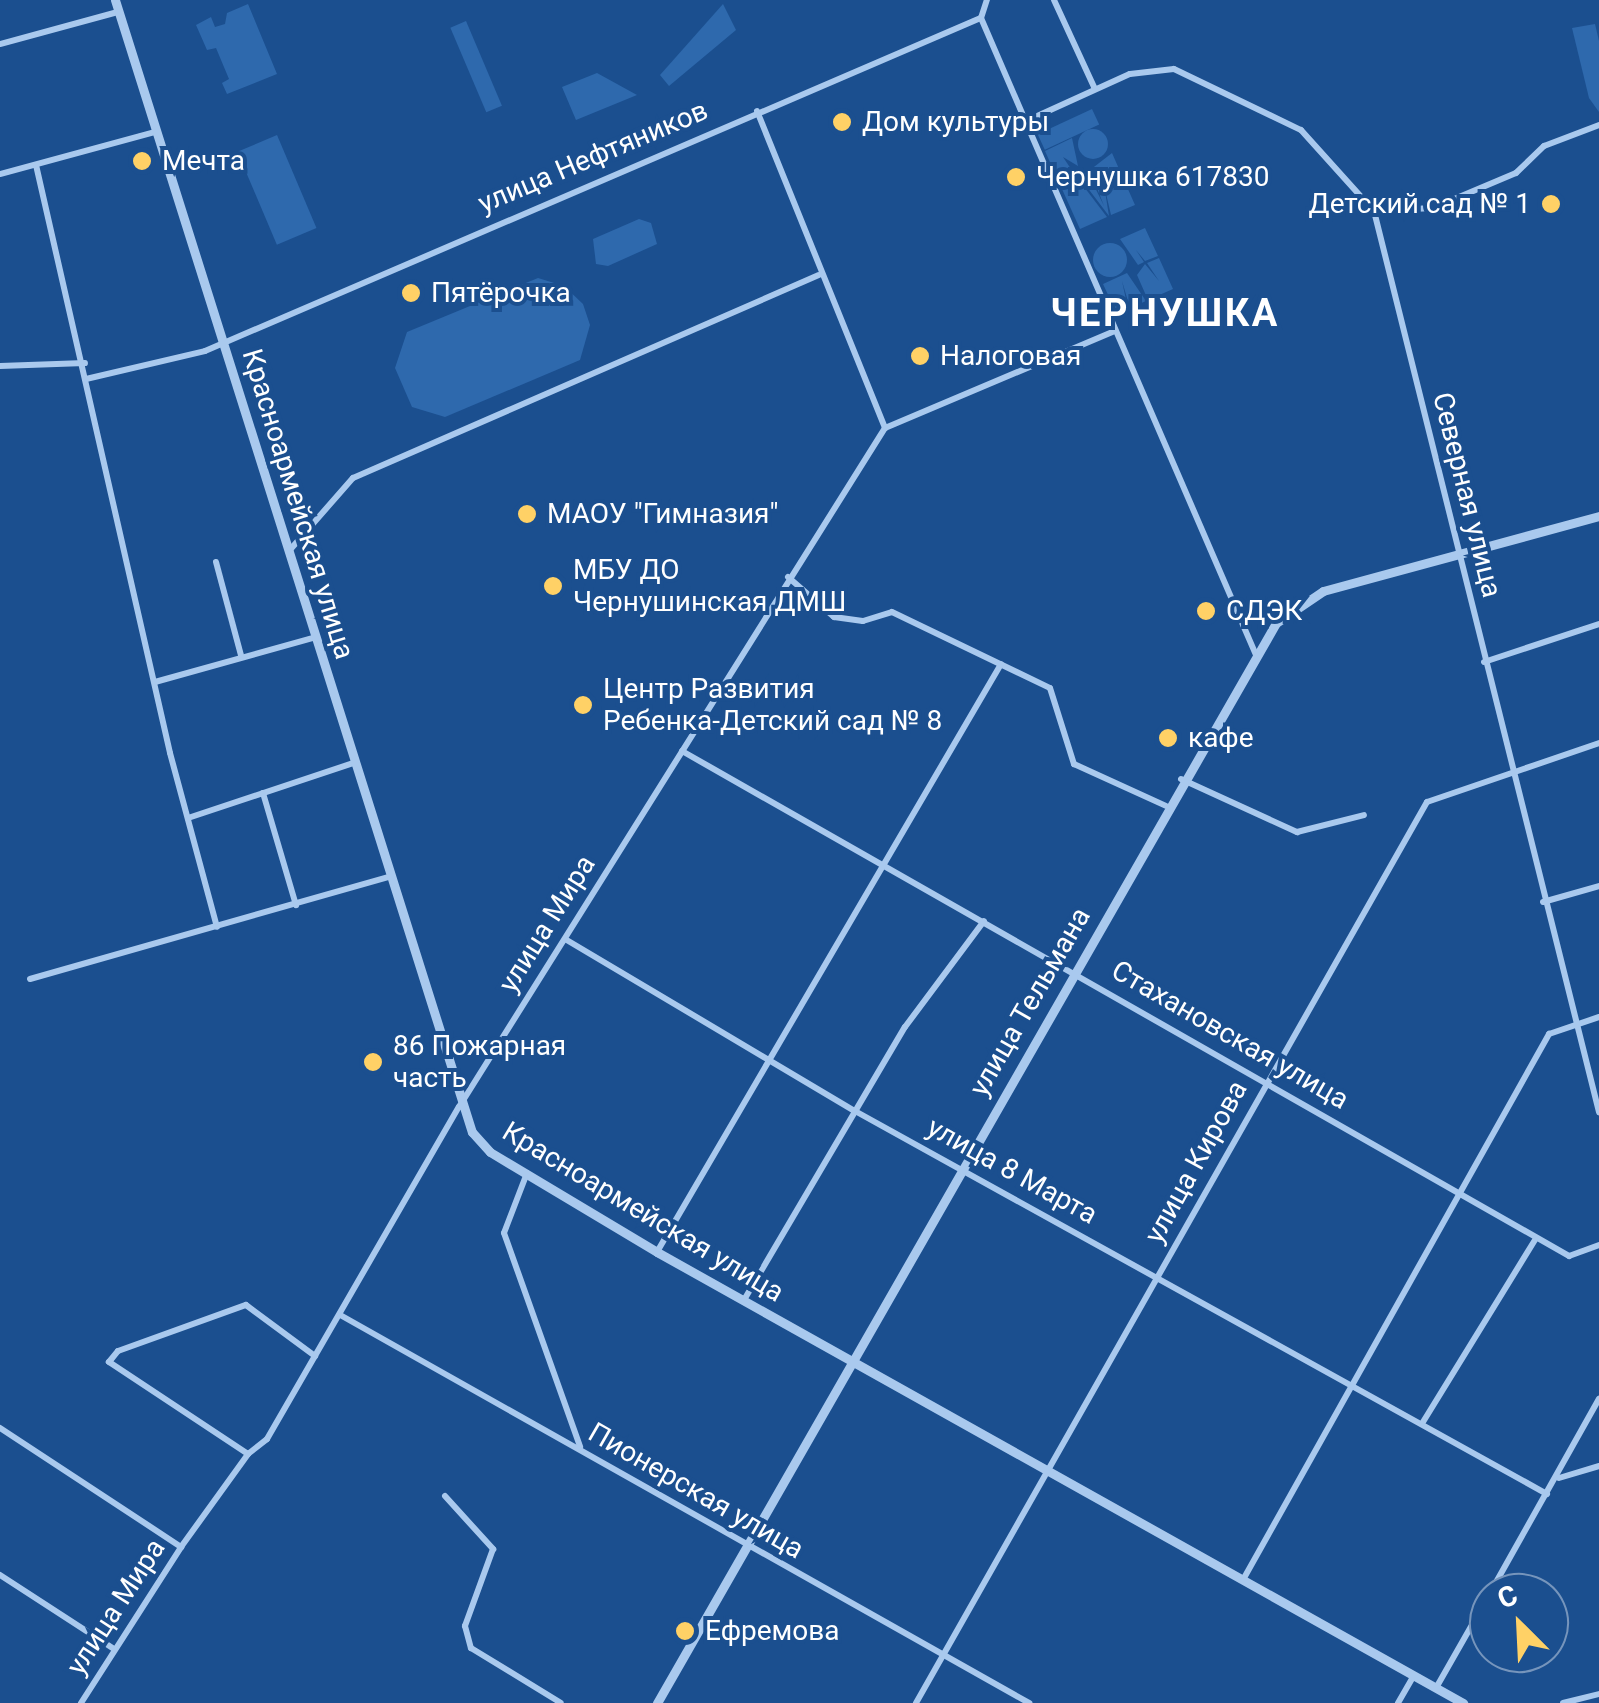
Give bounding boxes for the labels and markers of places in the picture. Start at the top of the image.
place label: Дом культуры [862,105,1049,139]
marker: Дом культуры [831,111,853,133]
place label: Мечта [162,144,245,178]
marker: Мечта [131,150,153,172]
place label: Чернушка 617830 [1036,160,1270,194]
marker: Чернушка 617830 [1005,166,1027,188]
place label: Детский сад № 1 [1309,187,1531,221]
marker: Детский сад № 1 [1540,193,1562,215]
place label: Пятёрочка [431,276,571,310]
marker: Пятёрочка [400,282,422,304]
place label: Налоговая [940,339,1081,373]
marker: Налоговая [909,345,931,367]
place label: МАОУ "Гимназия" [547,497,778,531]
marker: МАОУ "Гимназия" [516,503,538,525]
place label: МБУ ДО Чернушинская ДМШ [573,553,846,619]
marker: МБУ ДО Чернушинская ДМШ [542,575,564,597]
place label: СДЭК [1226,594,1302,628]
marker: СДЭК [1195,600,1217,622]
place label: Центр Развития Ребенка-Детский сад № 8 [603,672,942,738]
marker: Центр Развития Ребенка-Детский сад № 8 [572,694,594,716]
place label: кафе [1188,721,1254,755]
marker: кафе [1157,727,1179,749]
place label: 86 Пожарная часть [393,1029,566,1095]
marker: 86 Пожарная часть [362,1051,384,1073]
place label: Ефремова [705,1614,840,1648]
marker: Ефремова [674,1620,696,1642]

